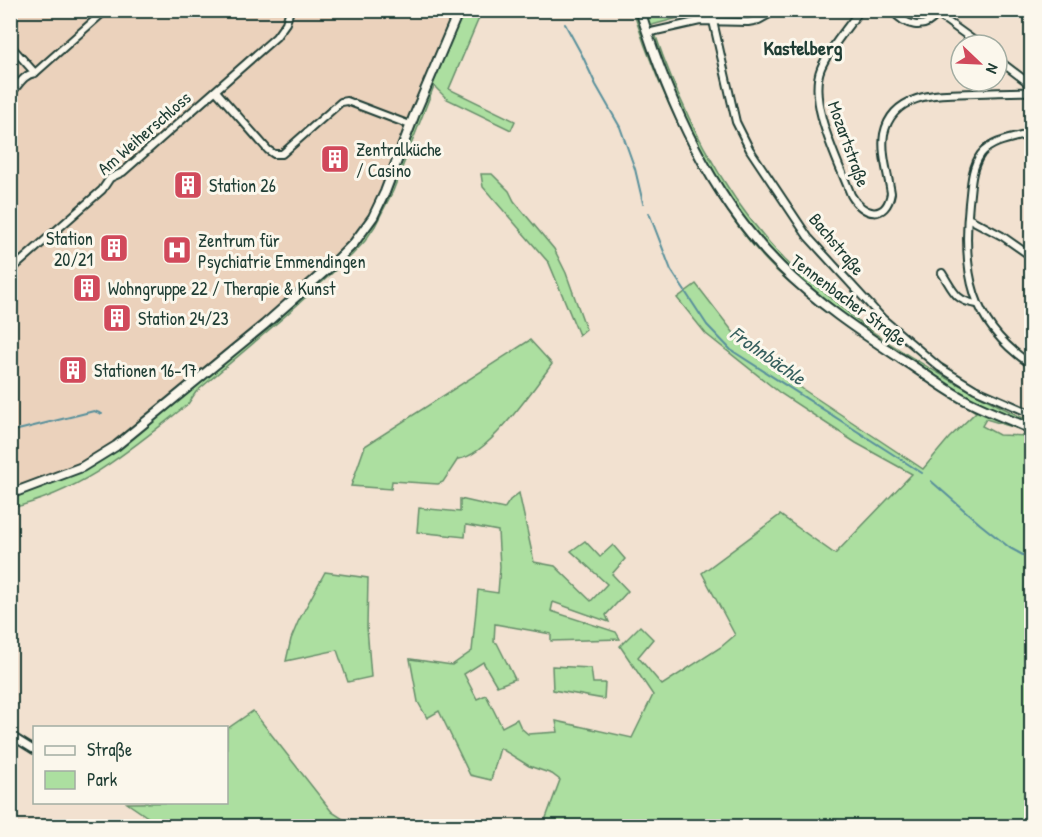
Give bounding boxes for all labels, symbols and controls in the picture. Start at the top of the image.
north arrow [949,33,1009,93]
district label: Kastelberg [764,34,843,62]
text: N [981,61,1005,78]
street label: Am Weiherschloss [92,85,196,181]
street label: Mozartstraße [822,98,876,190]
place label: Zentralküche / Casino [356,137,442,183]
building icon: Zentralküche / Casino [319,143,351,175]
building icon: Station 26 [172,169,204,201]
place label: Station 26 [209,173,276,198]
street label: Bachstraße [803,207,871,281]
place label: Station 20/21 [46,226,93,272]
place label: Zentrum für Psychiatrie Emmendingen [198,228,366,274]
building icon: Station 20/21 [98,232,130,264]
hospital icon: Zentrum für Psychiatrie Emmendingen [161,234,193,266]
street label: Tennenbacher Straße [786,248,912,352]
building icon: Wohngruppe 22 / Therapie & Kunst [71,272,103,304]
place label: Wohngruppe 22 / Therapie & Kunst [108,276,336,301]
building icon: Station 24/23 [101,302,133,334]
place label: Station 24/23 [138,306,229,331]
water label: Frohnbächle [725,319,812,391]
building icon: Stationen 16-17 [57,354,89,386]
place label: Stationen 16-17 [94,358,197,383]
legend [33,726,228,804]
text: Straße [87,737,132,762]
text: Park [87,767,118,792]

